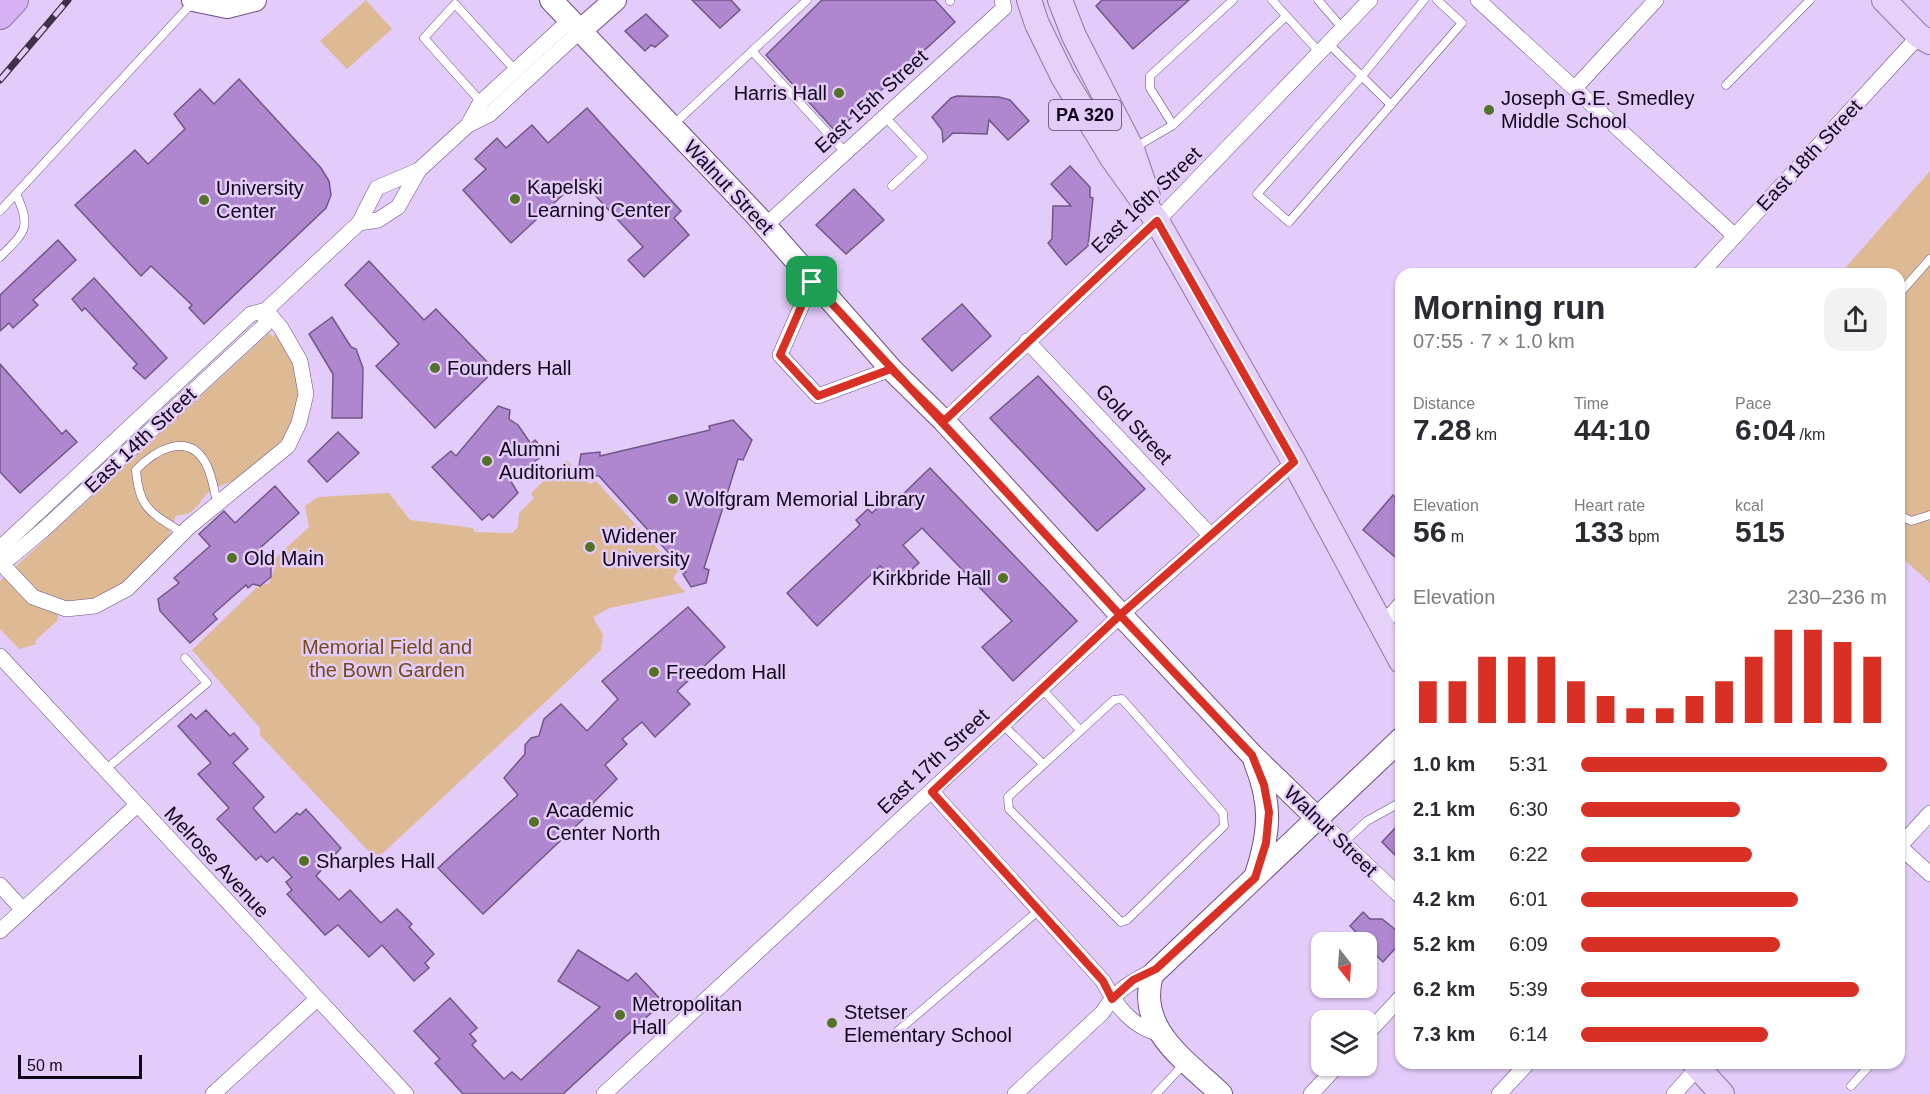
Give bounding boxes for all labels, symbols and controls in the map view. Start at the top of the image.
street label: East 15th Street [810,45,932,157]
place label: Harris Hall [734,82,827,104]
marker: Harris Hall [832,86,846,100]
place label: Joseph G.E. Smedley Middle School [1501,87,1694,132]
street label: East 18th Street [1752,95,1866,215]
road number: PA 320 [1049,100,1121,130]
marker: Joseph G.E. Smedley Middle School [1482,103,1496,117]
street label: Walnut Street [680,135,778,239]
street label: East 16th Street [1087,142,1206,258]
place label: Kapelski Learning Center [527,176,671,221]
place label: University Center [216,177,304,222]
marker: Kapelski Learning Center [508,192,522,206]
marker: University Center [197,193,211,207]
pin [786,256,837,307]
icon: arrive [795,265,828,298]
button: share [1824,288,1887,351]
text: Morning run [1413,289,1605,326]
text: 07:55 · 7 × 1.0 km [1413,330,1575,352]
place label: Founders Hall [447,357,572,379]
marker: Founders Hall [428,361,442,375]
street label: Gold Street [1091,380,1177,469]
street label: East 14th Street [80,383,200,497]
text: Distance [1413,395,1475,412]
text: Time [1574,395,1609,412]
text: Pace [1735,395,1771,412]
text: 7.28 [1413,413,1471,446]
text: 44:10 [1574,413,1651,446]
text: 6:04 [1735,413,1795,446]
text: km [1471,426,1497,443]
text: /km [1795,426,1825,443]
place label: Alumni Auditorium [499,438,595,483]
marker: Alumni Auditorium [480,454,494,468]
place label: Wolfgram Memorial Library [685,488,925,510]
marker: Wolfgram Memorial Library [666,492,680,506]
text: Elevation [1413,497,1479,514]
text: Heart rate [1574,497,1645,514]
text: kcal [1735,497,1763,514]
text: 56 [1413,515,1446,548]
text: 133 [1574,515,1624,548]
text: 515 [1735,515,1785,548]
place label: Widener University [602,525,690,570]
text: m [1446,528,1464,545]
text: bpm [1624,528,1660,545]
marker: Widener University [583,540,597,554]
place label: Old Main [244,547,324,569]
marker: Old Main [225,551,239,565]
place label: Kirkbride Hall [872,567,991,589]
marker: Kirkbride Hall [996,571,1010,585]
text: Elevation [1413,586,1495,608]
text: 230–236 m [1787,586,1887,608]
park label: Memorial Field and the Bown Garden [302,636,472,681]
place label: Freedom Hall [666,661,786,683]
marker: Freedom Hall [647,665,661,679]
street label: East 17th Street [873,704,993,818]
text: 1.0 km [1413,753,1475,775]
text: 5:31 [1509,753,1548,775]
street label: Walnut Street [1280,781,1382,881]
text: 2.1 km [1413,798,1475,820]
text: 6:30 [1509,798,1548,820]
place label: Academic Center North [546,799,661,844]
street label: Melrose Avenue [160,802,274,922]
marker: Academic Center North [527,815,541,829]
text: 3.1 km [1413,843,1475,865]
text: 6:22 [1509,843,1548,865]
place label: Sharples Hall [316,850,435,872]
marker: Sharples Hall [297,854,311,868]
text: 4.2 km [1413,888,1475,910]
text: 6:01 [1509,888,1548,910]
north arrow [1311,932,1377,998]
map controls [1311,932,1377,1076]
text: 5.2 km [1413,933,1475,955]
text: 6:09 [1509,933,1548,955]
text: 6.2 km [1413,978,1475,1000]
text: 5:39 [1509,978,1548,1000]
place label: Metropolitan Hall [632,993,742,1038]
place label: Stetser Elementary School [844,1001,1012,1046]
marker: Metropolitan Hall [613,1008,627,1022]
button: layers [1311,1010,1377,1076]
marker: Stetser Elementary School [825,1016,839,1030]
text: 7.3 km [1413,1023,1475,1045]
text: 6:14 [1509,1023,1548,1045]
scale bar [18,1052,142,1080]
text: 50 m [27,1057,63,1074]

